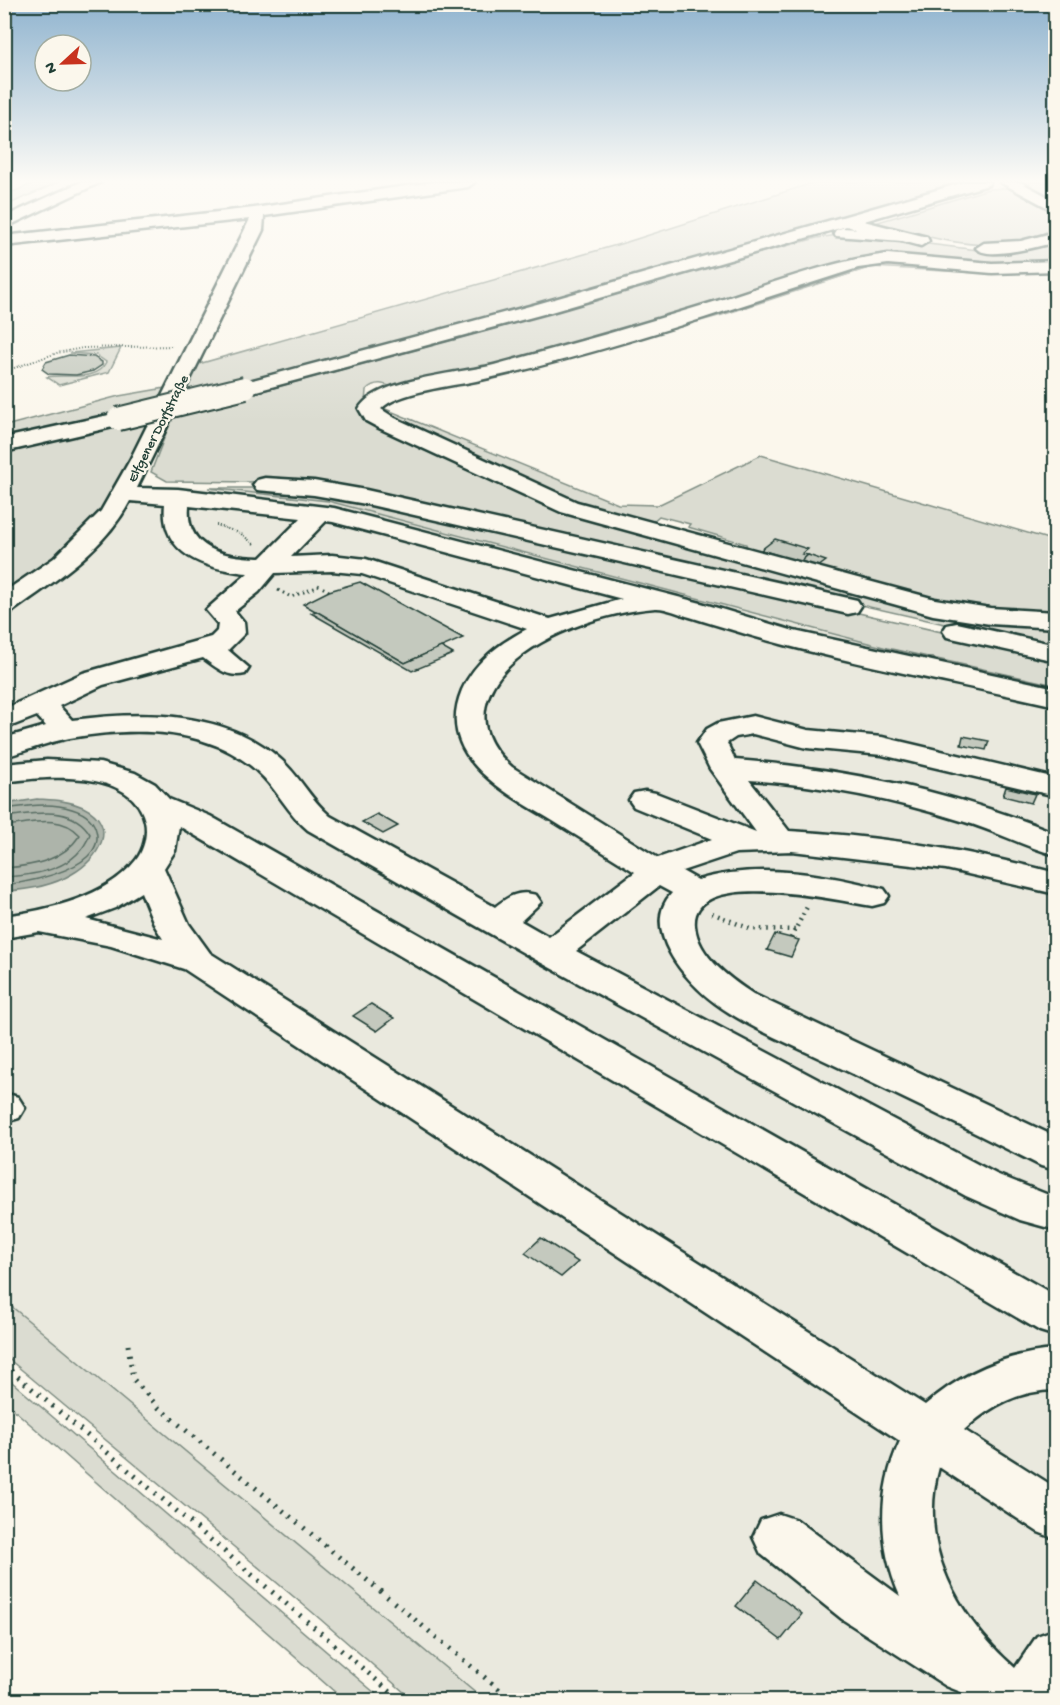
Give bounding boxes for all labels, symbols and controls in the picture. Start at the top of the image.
north arrow [33,33,93,93]
text: N [41,58,63,76]
street label: Elfgener Dorfstraße [125,372,194,486]

